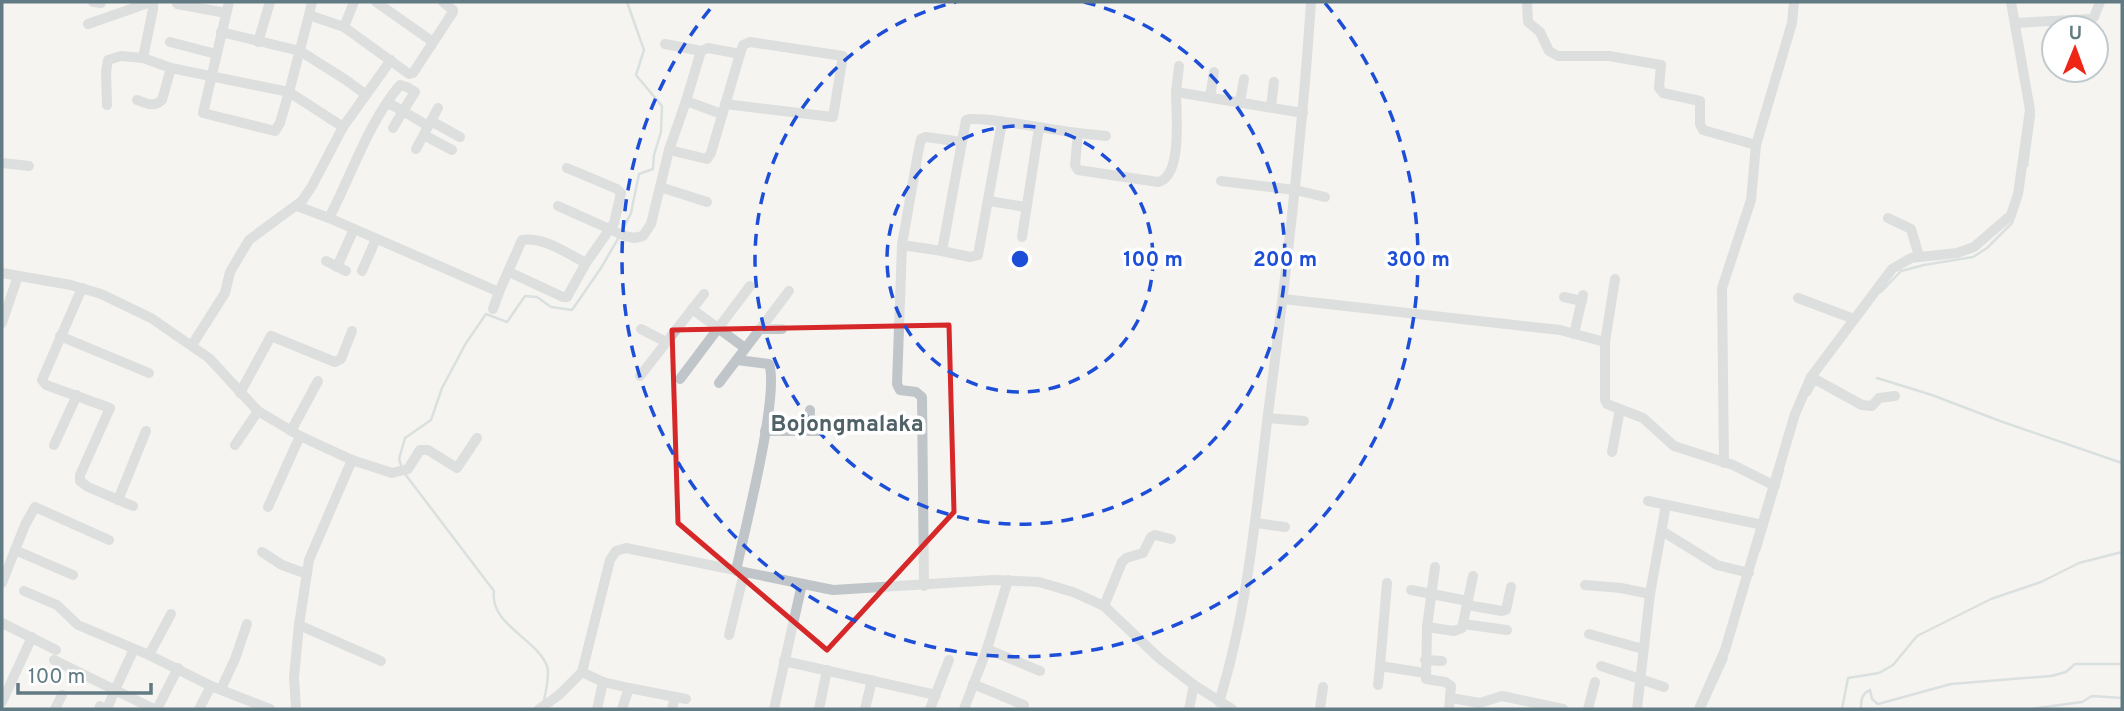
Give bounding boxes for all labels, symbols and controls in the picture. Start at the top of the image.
north arrow [2040,14,2110,84]
text: U [2068,22,2082,46]
centre of rings [1008,247,1032,271]
text: 100 m [1123,247,1183,274]
text: 200 m [1253,247,1317,274]
text: 300 m [1386,247,1450,274]
district label: Bojongmalaka [770,411,924,440]
scale bar [18,652,150,696]
text: 100 m [28,664,85,691]

